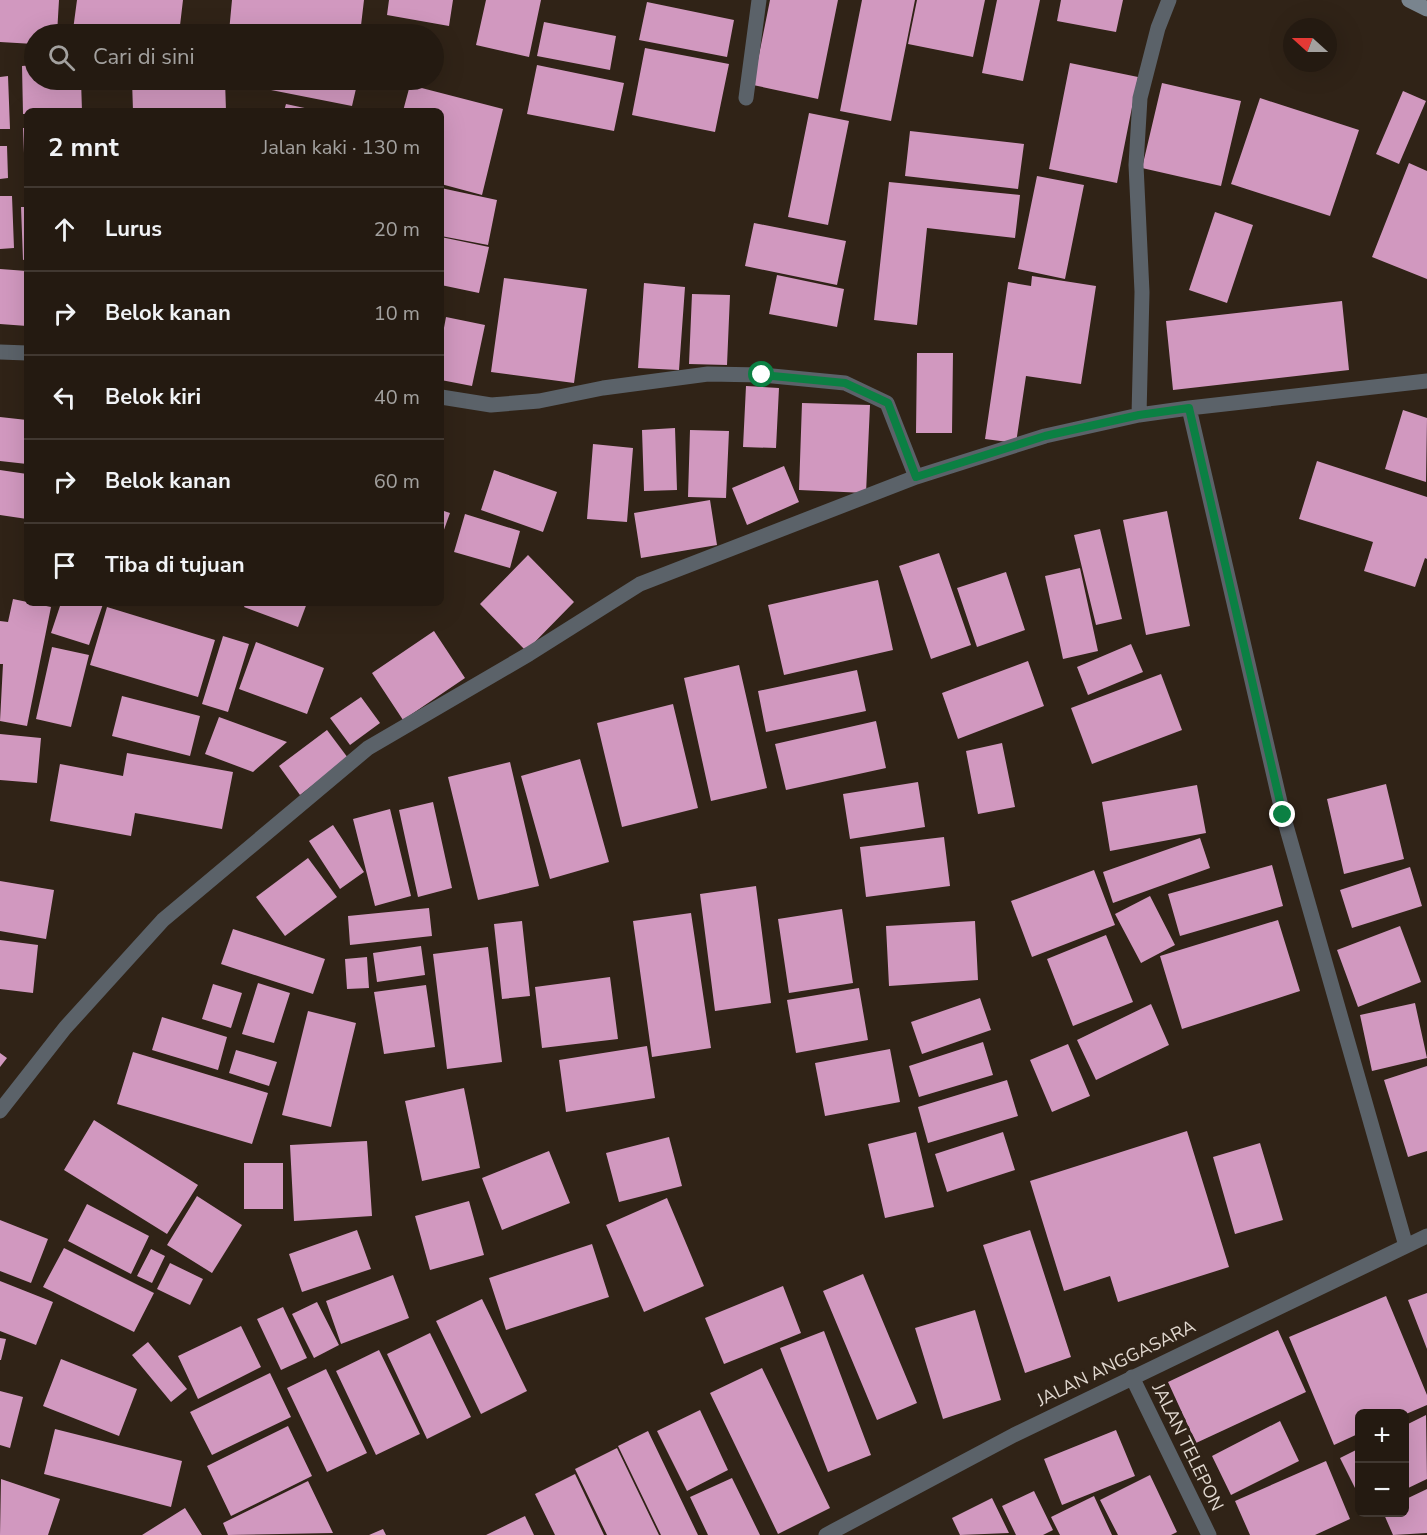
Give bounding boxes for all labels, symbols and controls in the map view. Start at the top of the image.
north arrow [1283,18,1337,72]
search box [24,24,444,90]
icon: search [45,41,78,74]
text: Cari di sini [93,42,195,72]
text: 2 mnt [48,130,119,165]
text: Jalan kaki · 130 m [262,134,420,161]
icon: ahead [48,213,81,246]
text: Lurus [105,214,162,244]
text: 20 m [374,216,420,243]
icon: right [48,297,81,330]
text: Belok kanan [105,298,231,328]
text: 10 m [374,300,420,327]
route start [748,361,774,387]
icon: left [48,381,81,414]
text: Belok kiri [105,382,201,412]
text: 40 m [374,384,420,411]
icon: right [48,465,81,498]
text: Belok kanan [105,466,231,496]
text: 60 m [374,468,420,495]
icon: arrive [48,549,81,582]
text: Tiba di tujuan [105,550,245,580]
route end [1269,801,1295,827]
street label: JALAN ANGGASARA [1032,1314,1200,1412]
street label: JALAN TELEPON [1146,1378,1229,1515]
map controls [1355,1409,1409,1517]
button: + [1355,1409,1409,1463]
button: − [1355,1463,1409,1517]

